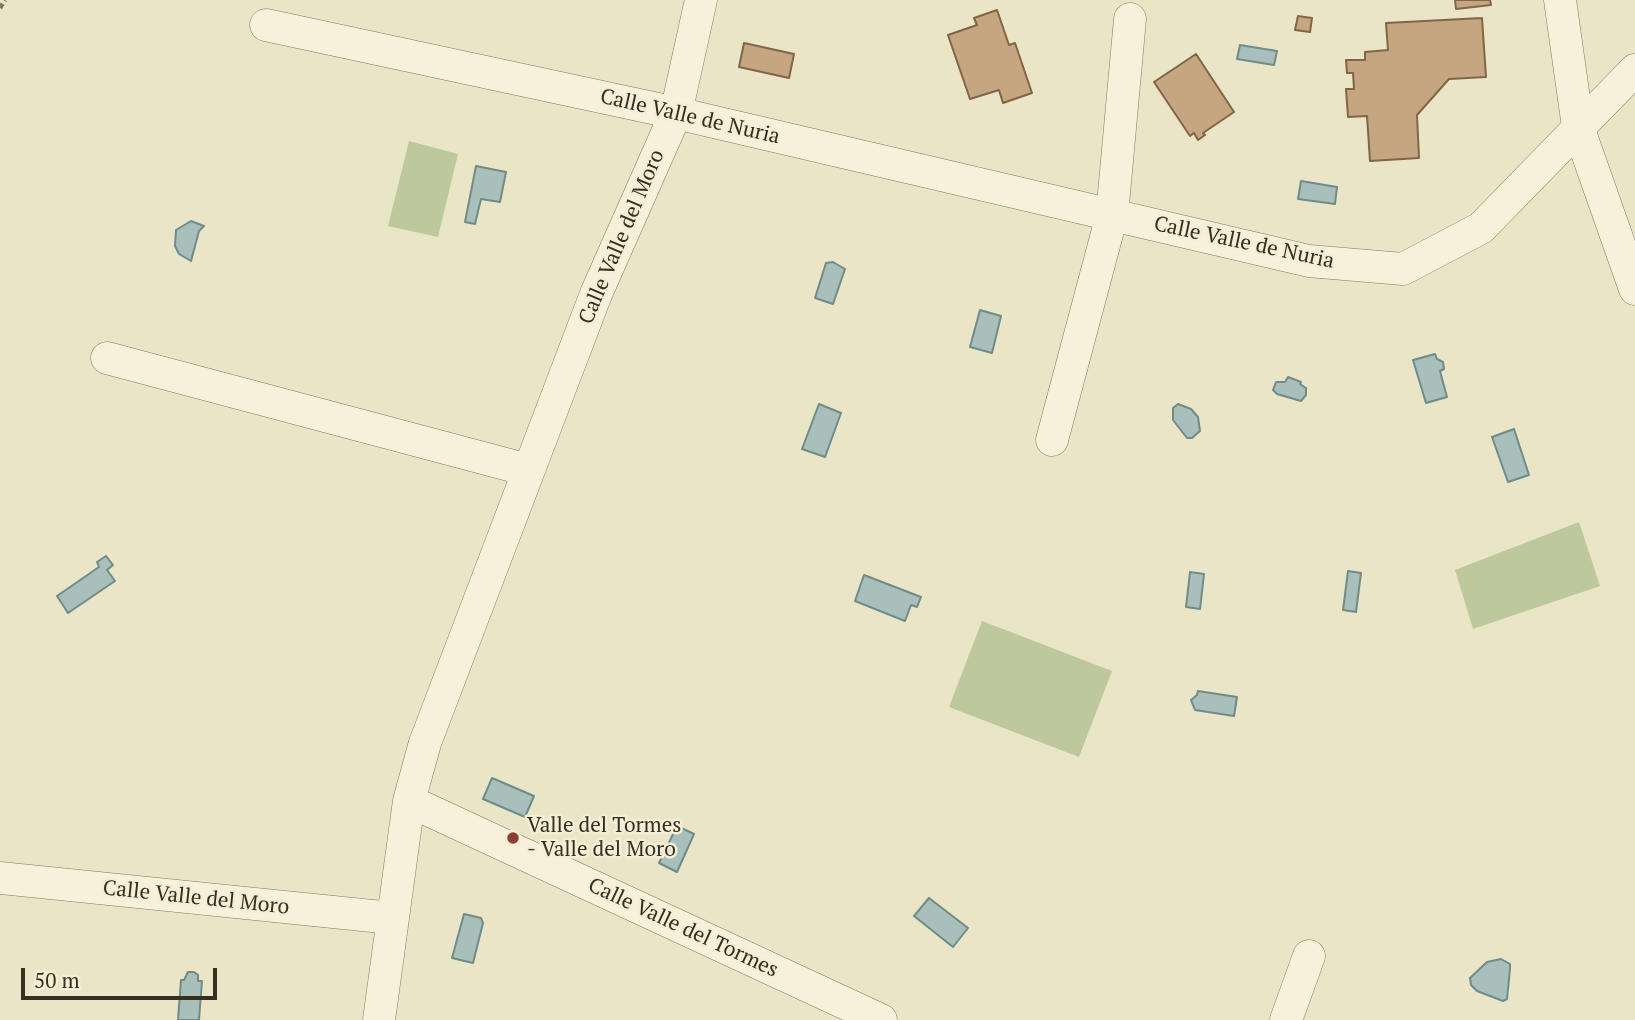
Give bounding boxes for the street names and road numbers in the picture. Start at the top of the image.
street label: Calle Valle de Nuria [598,84,782,150]
street label: Calle Valle del Moro [574,146,670,328]
street label: Calle Valle de Nuria [1152,212,1336,274]
street label: Calle Valle del Tormes [584,873,782,983]
street label: Calle Valle del Moro [102,876,290,920]

